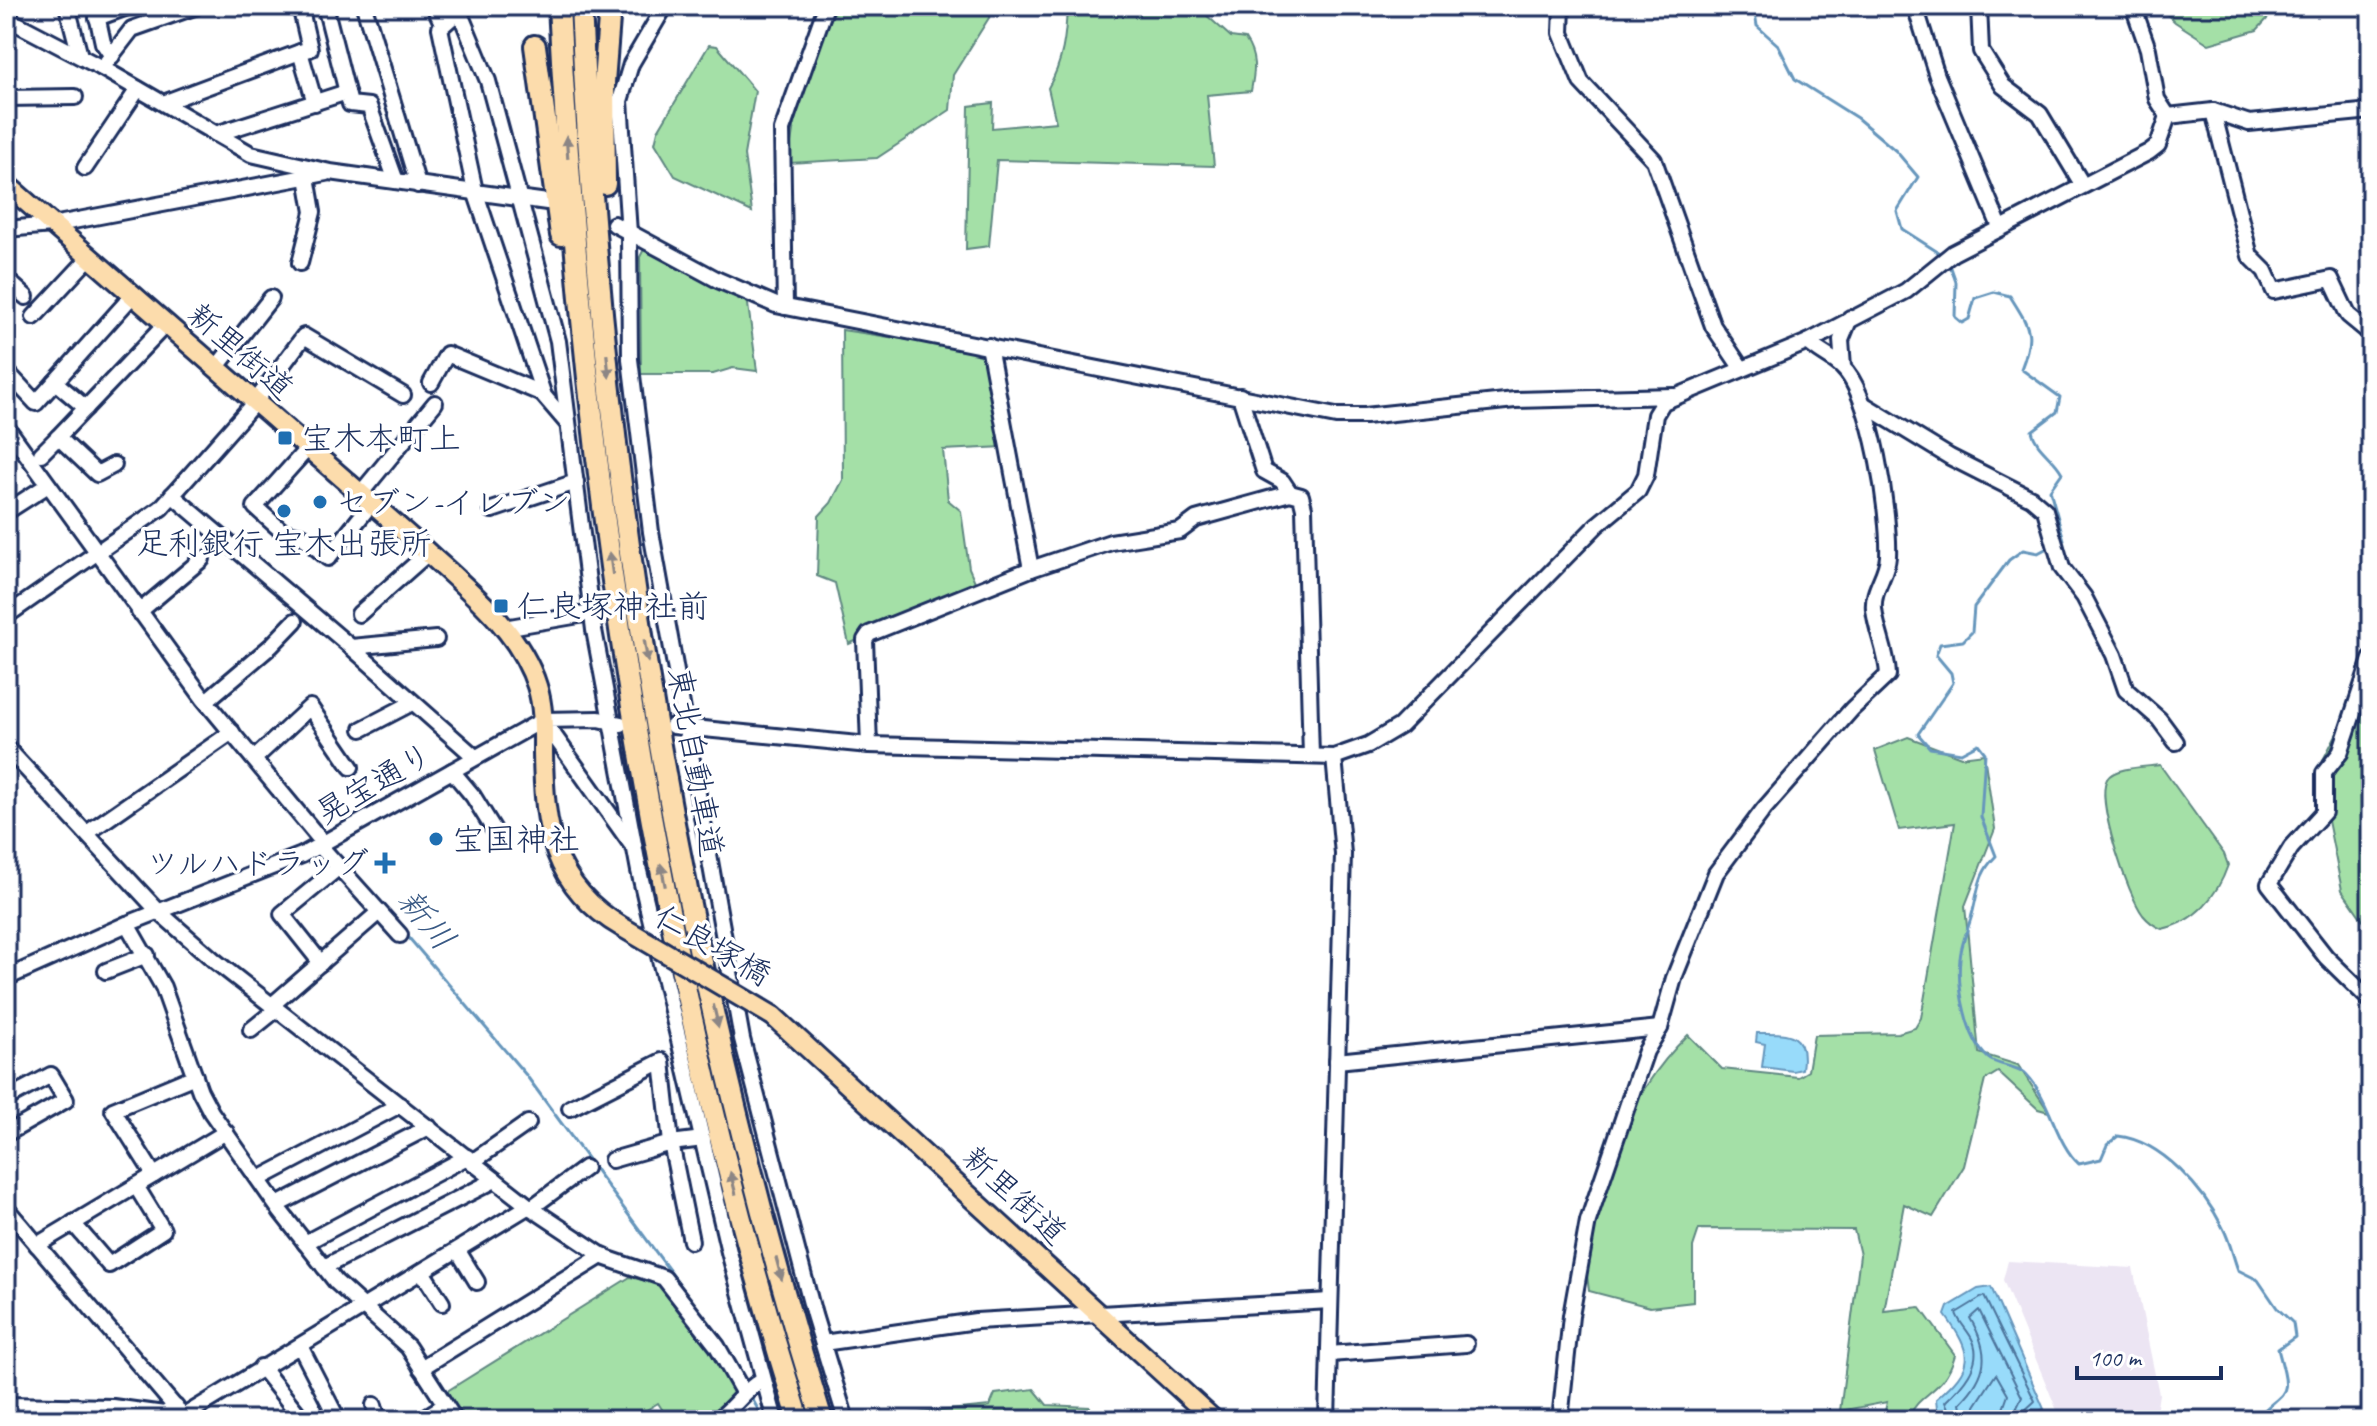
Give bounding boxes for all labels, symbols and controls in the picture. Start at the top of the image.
one-way arrow [560,134,573,159]
street label: 新里街道 [179,294,302,409]
one-way arrow [602,354,615,379]
place label: 宝木本町上 [301,418,461,459]
marker: 宝木本町上 [276,429,294,447]
place label: セブン-イレブン [336,482,570,523]
marker: セブン-イレブン [311,493,329,511]
marker: 足利銀行 宝木出張所 [275,502,293,520]
place label: 足利銀行 宝木出張所 [136,523,432,564]
one-way arrow [604,550,617,575]
place label: 仁良塚神社前 [517,586,709,627]
marker: 仁良塚神社前 [492,597,510,615]
one-way arrow [640,639,653,664]
street label: 東北自動車道 [659,664,732,860]
street label: 晃宝通り [309,734,440,833]
place label: 宝国神社 [452,819,580,860]
marker: 宝国神社 [427,830,445,848]
place label: ツルハドラッグ [146,843,369,884]
marker: ツルハドラッグ [376,854,394,872]
one-way arrow [657,862,669,887]
water label: 新川 [388,879,465,959]
street label: 仁良塚橋 [647,896,778,995]
one-way arrow [710,1004,723,1029]
street label: 新里街道 [954,1137,1075,1254]
one-way arrow [727,1170,739,1195]
one-way arrow [773,1256,785,1281]
scale bar [2077,1330,2221,1380]
text: 100 m [2089,1343,2143,1373]

